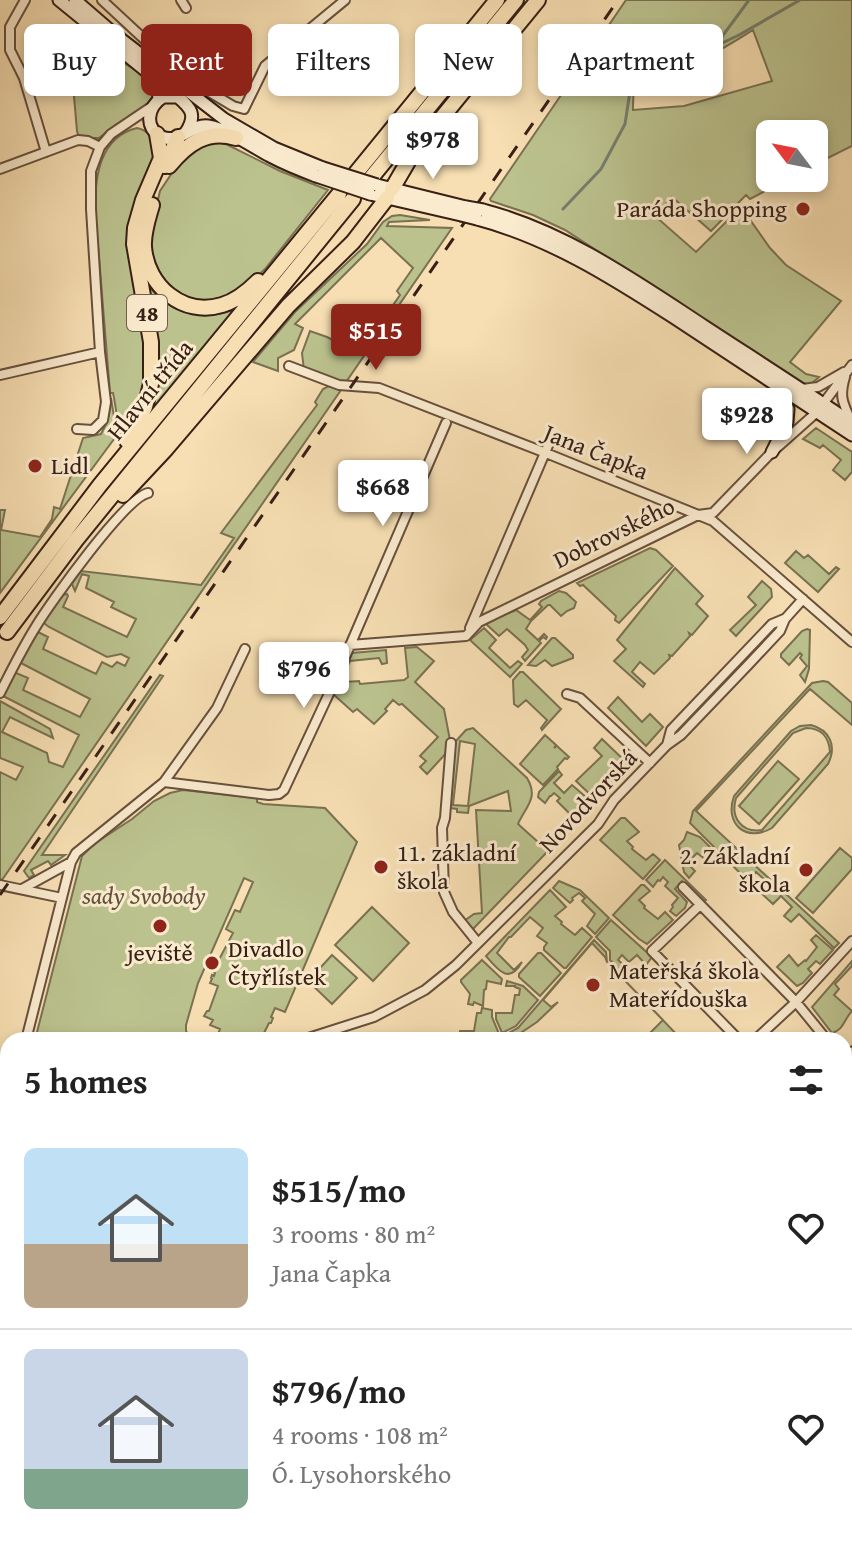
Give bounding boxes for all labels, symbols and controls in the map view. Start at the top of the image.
chip: Buy [24,24,125,96]
chip: Rent [141,24,252,96]
chip: Filters [268,24,399,96]
chip: New [415,24,522,96]
chip: Apartment [538,24,723,96]
pin: $978 [386,113,480,181]
text: $978 [406,119,460,158]
north arrow [756,120,828,192]
map controls [756,120,828,192]
place label: Paráda Shopping [617,191,787,226]
marker: Paráda Shopping [794,200,812,218]
road number: 48 [127,295,167,331]
pin: $515 [329,304,423,372]
text: $515 [349,310,403,349]
street label: Hlavní třída [98,331,201,447]
pin: $928 [700,388,794,456]
text: $928 [720,394,774,433]
street label: Jana Čapka [536,414,654,489]
place label: Lidl [51,448,89,483]
marker: Lidl [26,457,44,475]
pin: $668 [336,460,430,528]
text: $668 [356,466,410,505]
street label: Dobrovského [547,488,680,577]
pin: $796 [257,642,351,710]
text: $796 [277,648,331,687]
street label: Novodvorská [530,740,645,860]
place label: 11. základní škola [397,835,518,898]
place label: 2. Základní škola [680,838,791,901]
marker: 11. základní škola [372,858,390,876]
marker: 2. Základní škola [797,861,815,879]
park label: sady Svobody [81,878,206,913]
marker: jeviště [151,917,169,935]
place label: Divadlo Čtyřlístek [228,931,327,994]
place label: jeviště [124,935,193,970]
place label: Mateřská škola Mateřídouška [609,953,760,1016]
marker: Divadlo Čtyřlístek [203,954,221,972]
marker: Mateřská škola Mateřídouška [584,976,602,994]
text: 5 homes [24,1056,148,1105]
icon: filters [784,1058,828,1102]
text: $515/mo [272,1165,406,1214]
icon: home [88,1180,184,1276]
icon: heart [784,1206,828,1250]
text: 3 rooms · 80 m² [272,1214,435,1253]
text: Jana Čapka [272,1253,391,1292]
text: $796/mo [272,1366,406,1415]
icon: home [88,1381,184,1477]
icon: heart [784,1407,828,1451]
text: 4 rooms · 108 m² [272,1415,448,1454]
text: Ó. Lysohorského [272,1454,451,1493]

